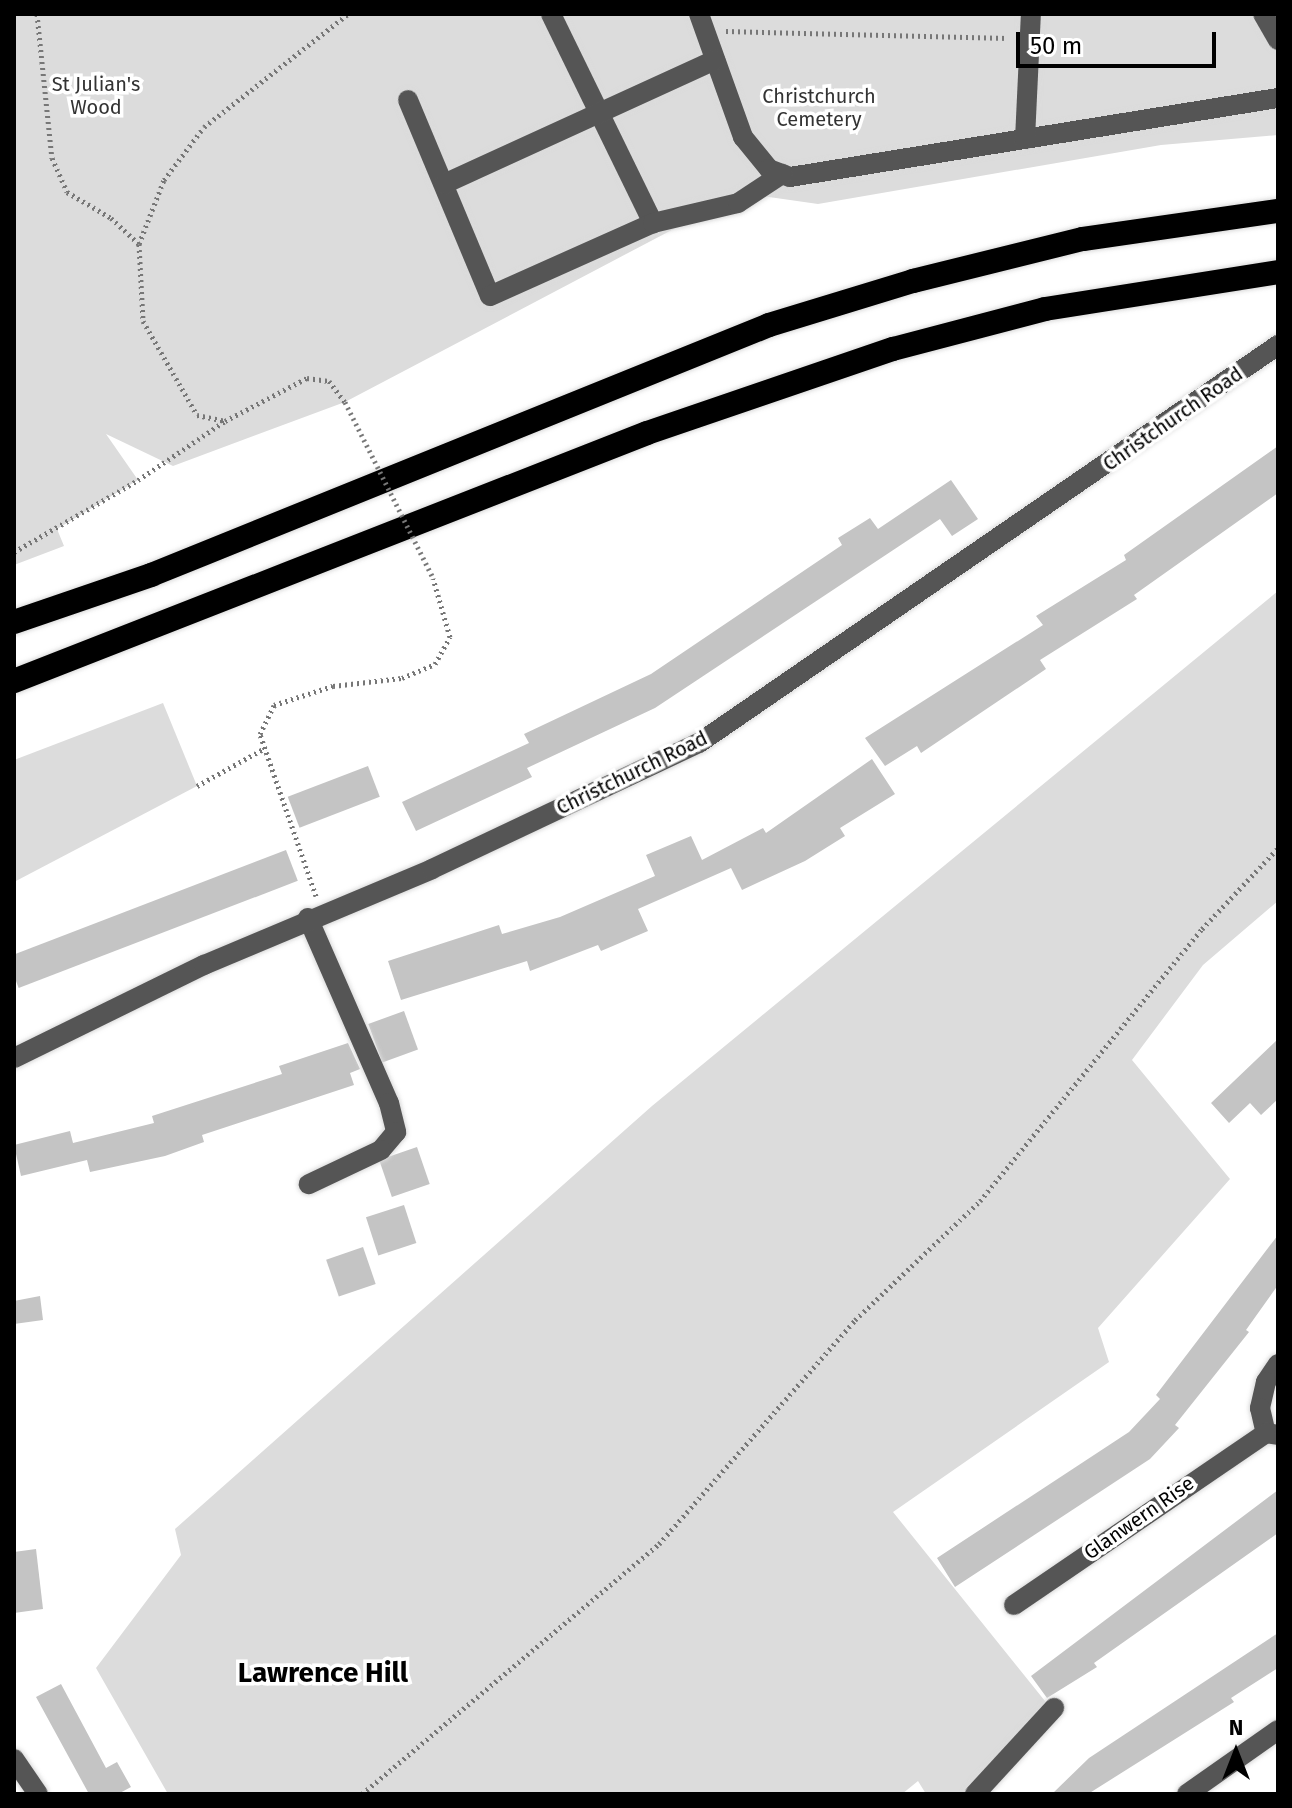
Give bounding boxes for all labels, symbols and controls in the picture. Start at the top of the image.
scale bar [1020,16,1220,66]
text: 50 m [1030,32,1082,60]
park label: St Julian's Wood [52,72,140,119]
park label: Christchurch Cemetery [762,84,876,131]
street label: Christchurch Road [1099,362,1247,476]
street label: Christchurch Road [553,726,711,820]
street label: Glanwern Rise [1079,1471,1199,1565]
district label: Lawrence Hill [238,1656,408,1690]
north arrow [1196,1712,1276,1792]
text: N [1229,1714,1243,1741]

